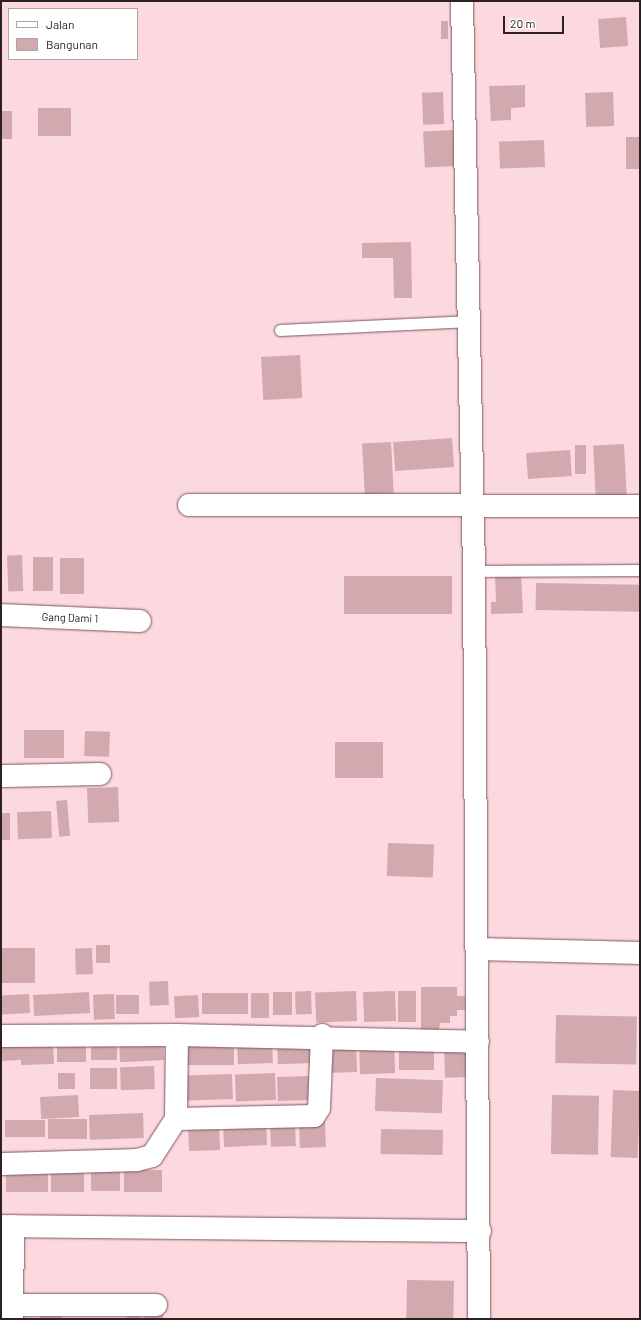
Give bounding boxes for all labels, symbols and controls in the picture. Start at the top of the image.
legend [8,8,138,60]
scale bar [505,8,566,34]
text: 20 m [510,16,536,30]
text: Jalan [46,17,74,31]
text: Bangunan [46,37,98,51]
street label: Gang Dami 1 [41,610,99,626]

